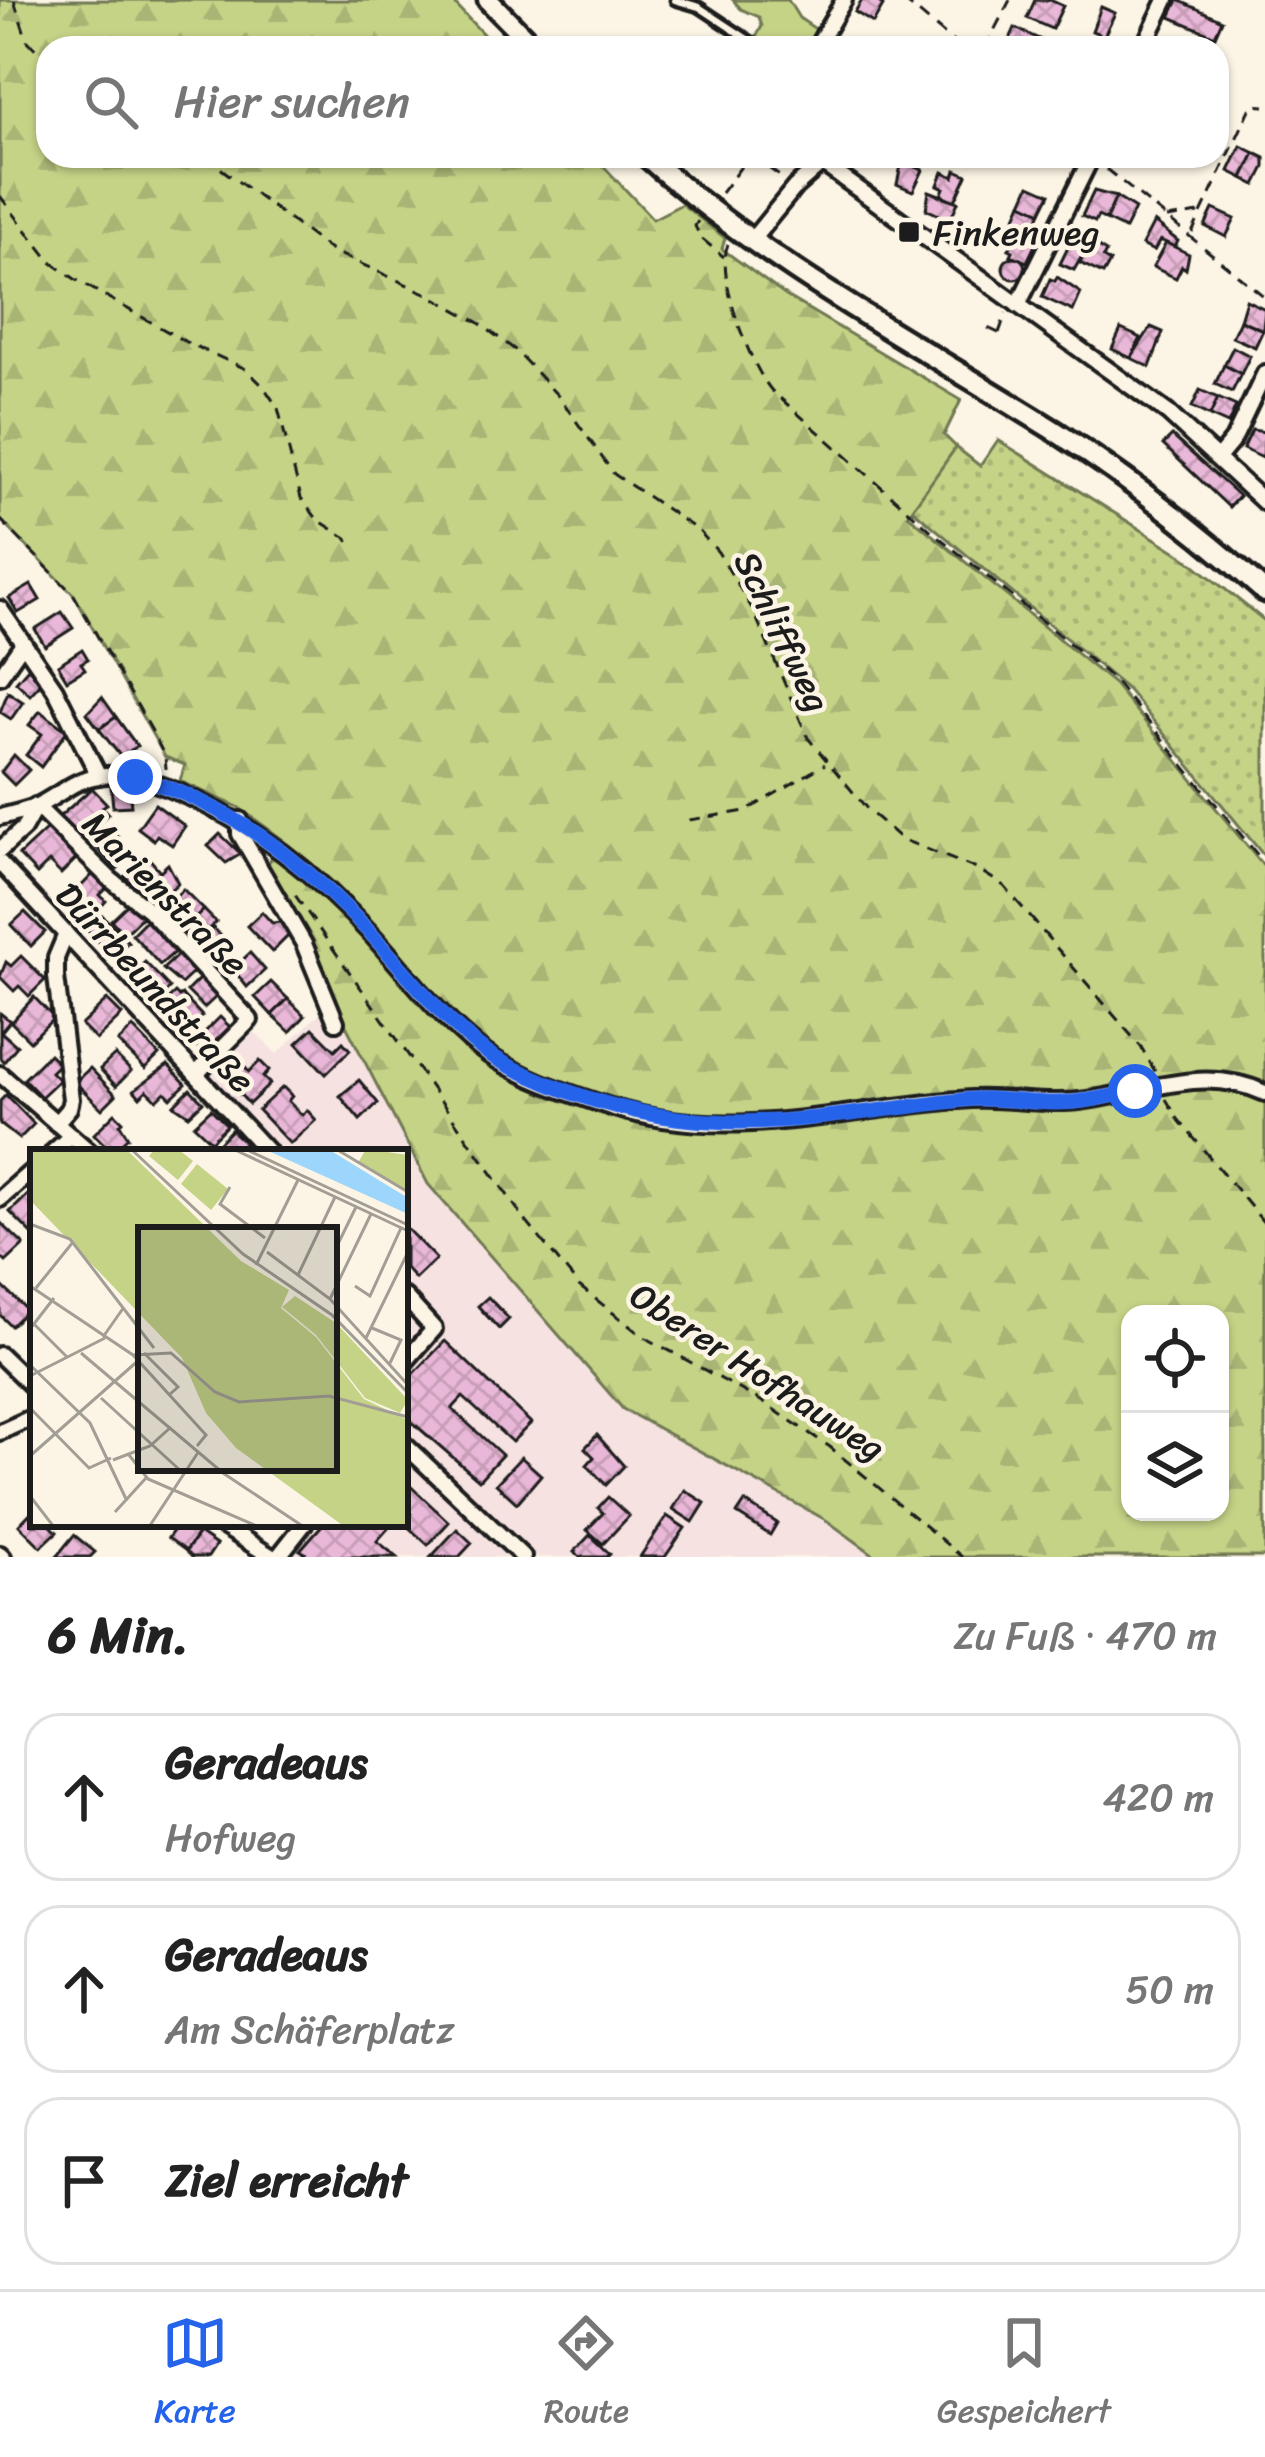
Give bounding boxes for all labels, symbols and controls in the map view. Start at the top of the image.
search box [36,36,1229,168]
text: Hier suchen [174,62,410,142]
icon: search [78,69,144,135]
place label: Finkenweg [933,201,1100,265]
marker: Finkenweg [896,219,922,245]
street label: Schliffweg [715,540,849,723]
route end [108,750,162,804]
street label: Marienstraße [66,795,264,993]
street label: Dürrbeundstraße [39,866,272,1109]
route start [1108,1064,1162,1118]
inset map [30,1149,408,1527]
street label: Oberer Hofhauweg [616,1265,899,1479]
map controls [1121,1305,1229,1521]
button: locate [1121,1305,1229,1413]
button: layers [1121,1413,1229,1521]
text: 6 Min. [48,1590,189,1680]
text: Zu Fuß · 470 m [954,1601,1217,1670]
text: Geradeaus [165,1723,368,1803]
text: 420 m [1102,1763,1214,1832]
icon: ahead [51,1764,117,1830]
text: Hofweg [165,1803,296,1872]
text: Geradeaus [165,1915,368,1995]
text: 50 m [1125,1955,1214,2024]
icon: ahead [51,1956,117,2022]
text: Am Schäferplatz [165,1995,455,2064]
text: Ziel erreicht [165,2141,408,2221]
icon: arrive [51,2148,117,2214]
tab: Karte [154,2310,236,2440]
tab: Route [544,2310,629,2440]
tab: Gespeichert [937,2310,1111,2440]

